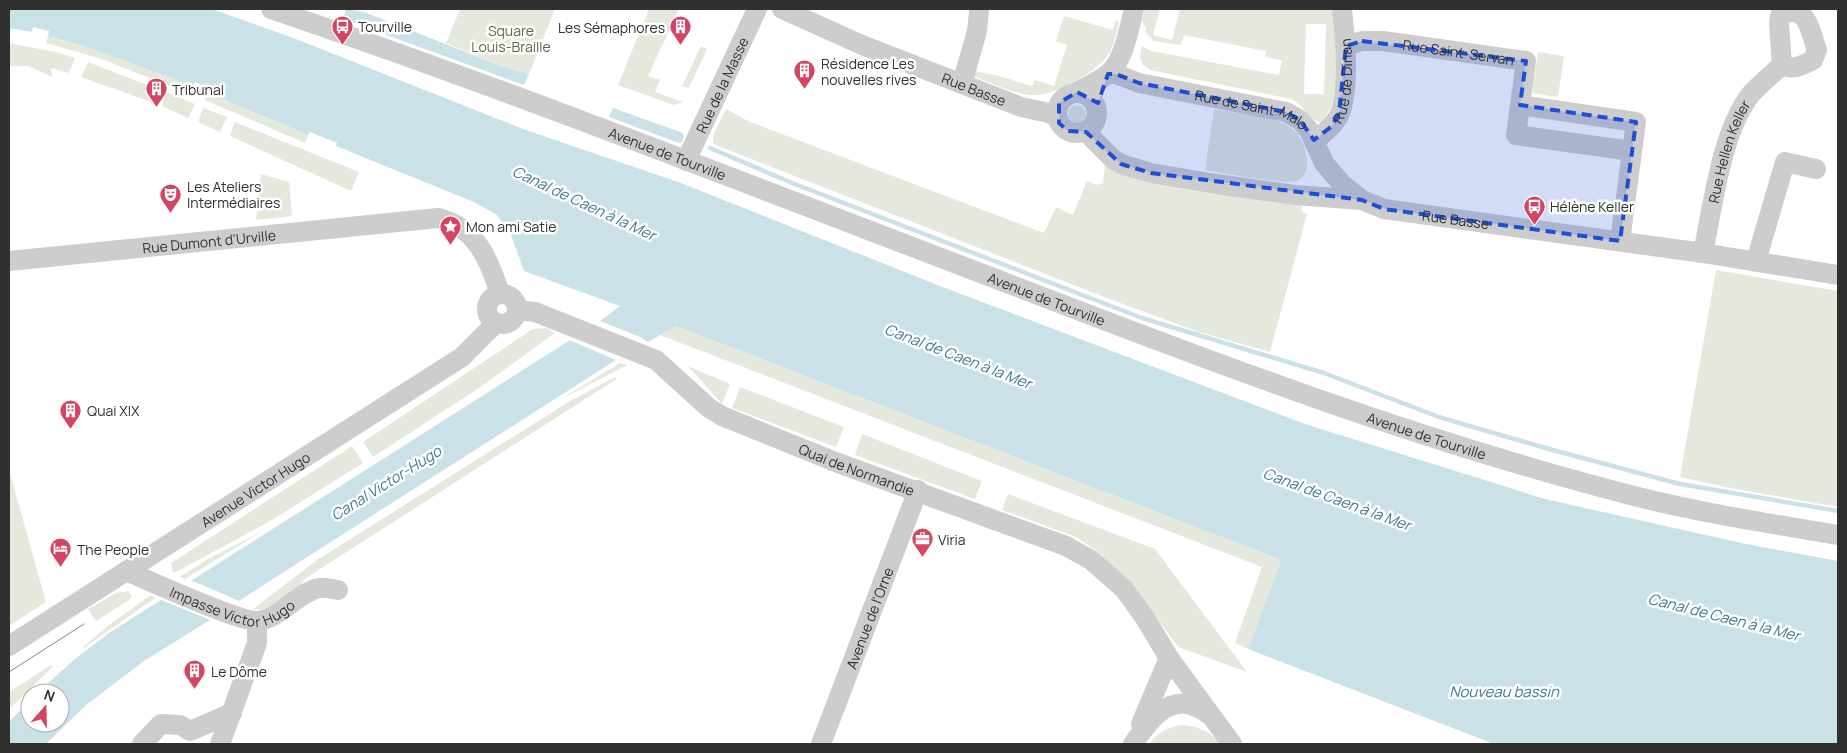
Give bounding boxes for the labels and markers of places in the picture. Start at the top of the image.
bus stop icon: Tourville [330,14,354,45]
building icon: Les Sémaphores [669,15,693,46]
place label: Tourville [358,17,412,36]
place label: Les Sémaphores [558,18,665,37]
place label: Résidence Les nouvelles rives [821,54,916,89]
building icon: Résidence Les nouvelles rives [793,59,817,90]
building icon: Tribunal [144,77,168,108]
place label: Tribunal [172,80,224,99]
place label: Les Ateliers Intermédiaires [187,177,280,212]
theatre icon: Les Ateliers Intermédiaires [159,182,183,213]
bus stop icon: Hélène Keller [1522,194,1546,225]
place label: Hélène Keller [1550,197,1634,216]
place icon: Mon ami Satie [438,214,462,245]
place label: Mon ami Satie [466,217,556,236]
building icon: Quai XIX [59,398,83,429]
place label: Quai XIX [87,401,140,420]
office icon: Viria [910,527,934,558]
place label: Viria [938,530,966,549]
hotel icon: The People [49,537,73,568]
place label: The People [77,540,149,559]
building icon: Le Dôme [183,659,207,690]
place label: Le Dôme [211,662,267,681]

